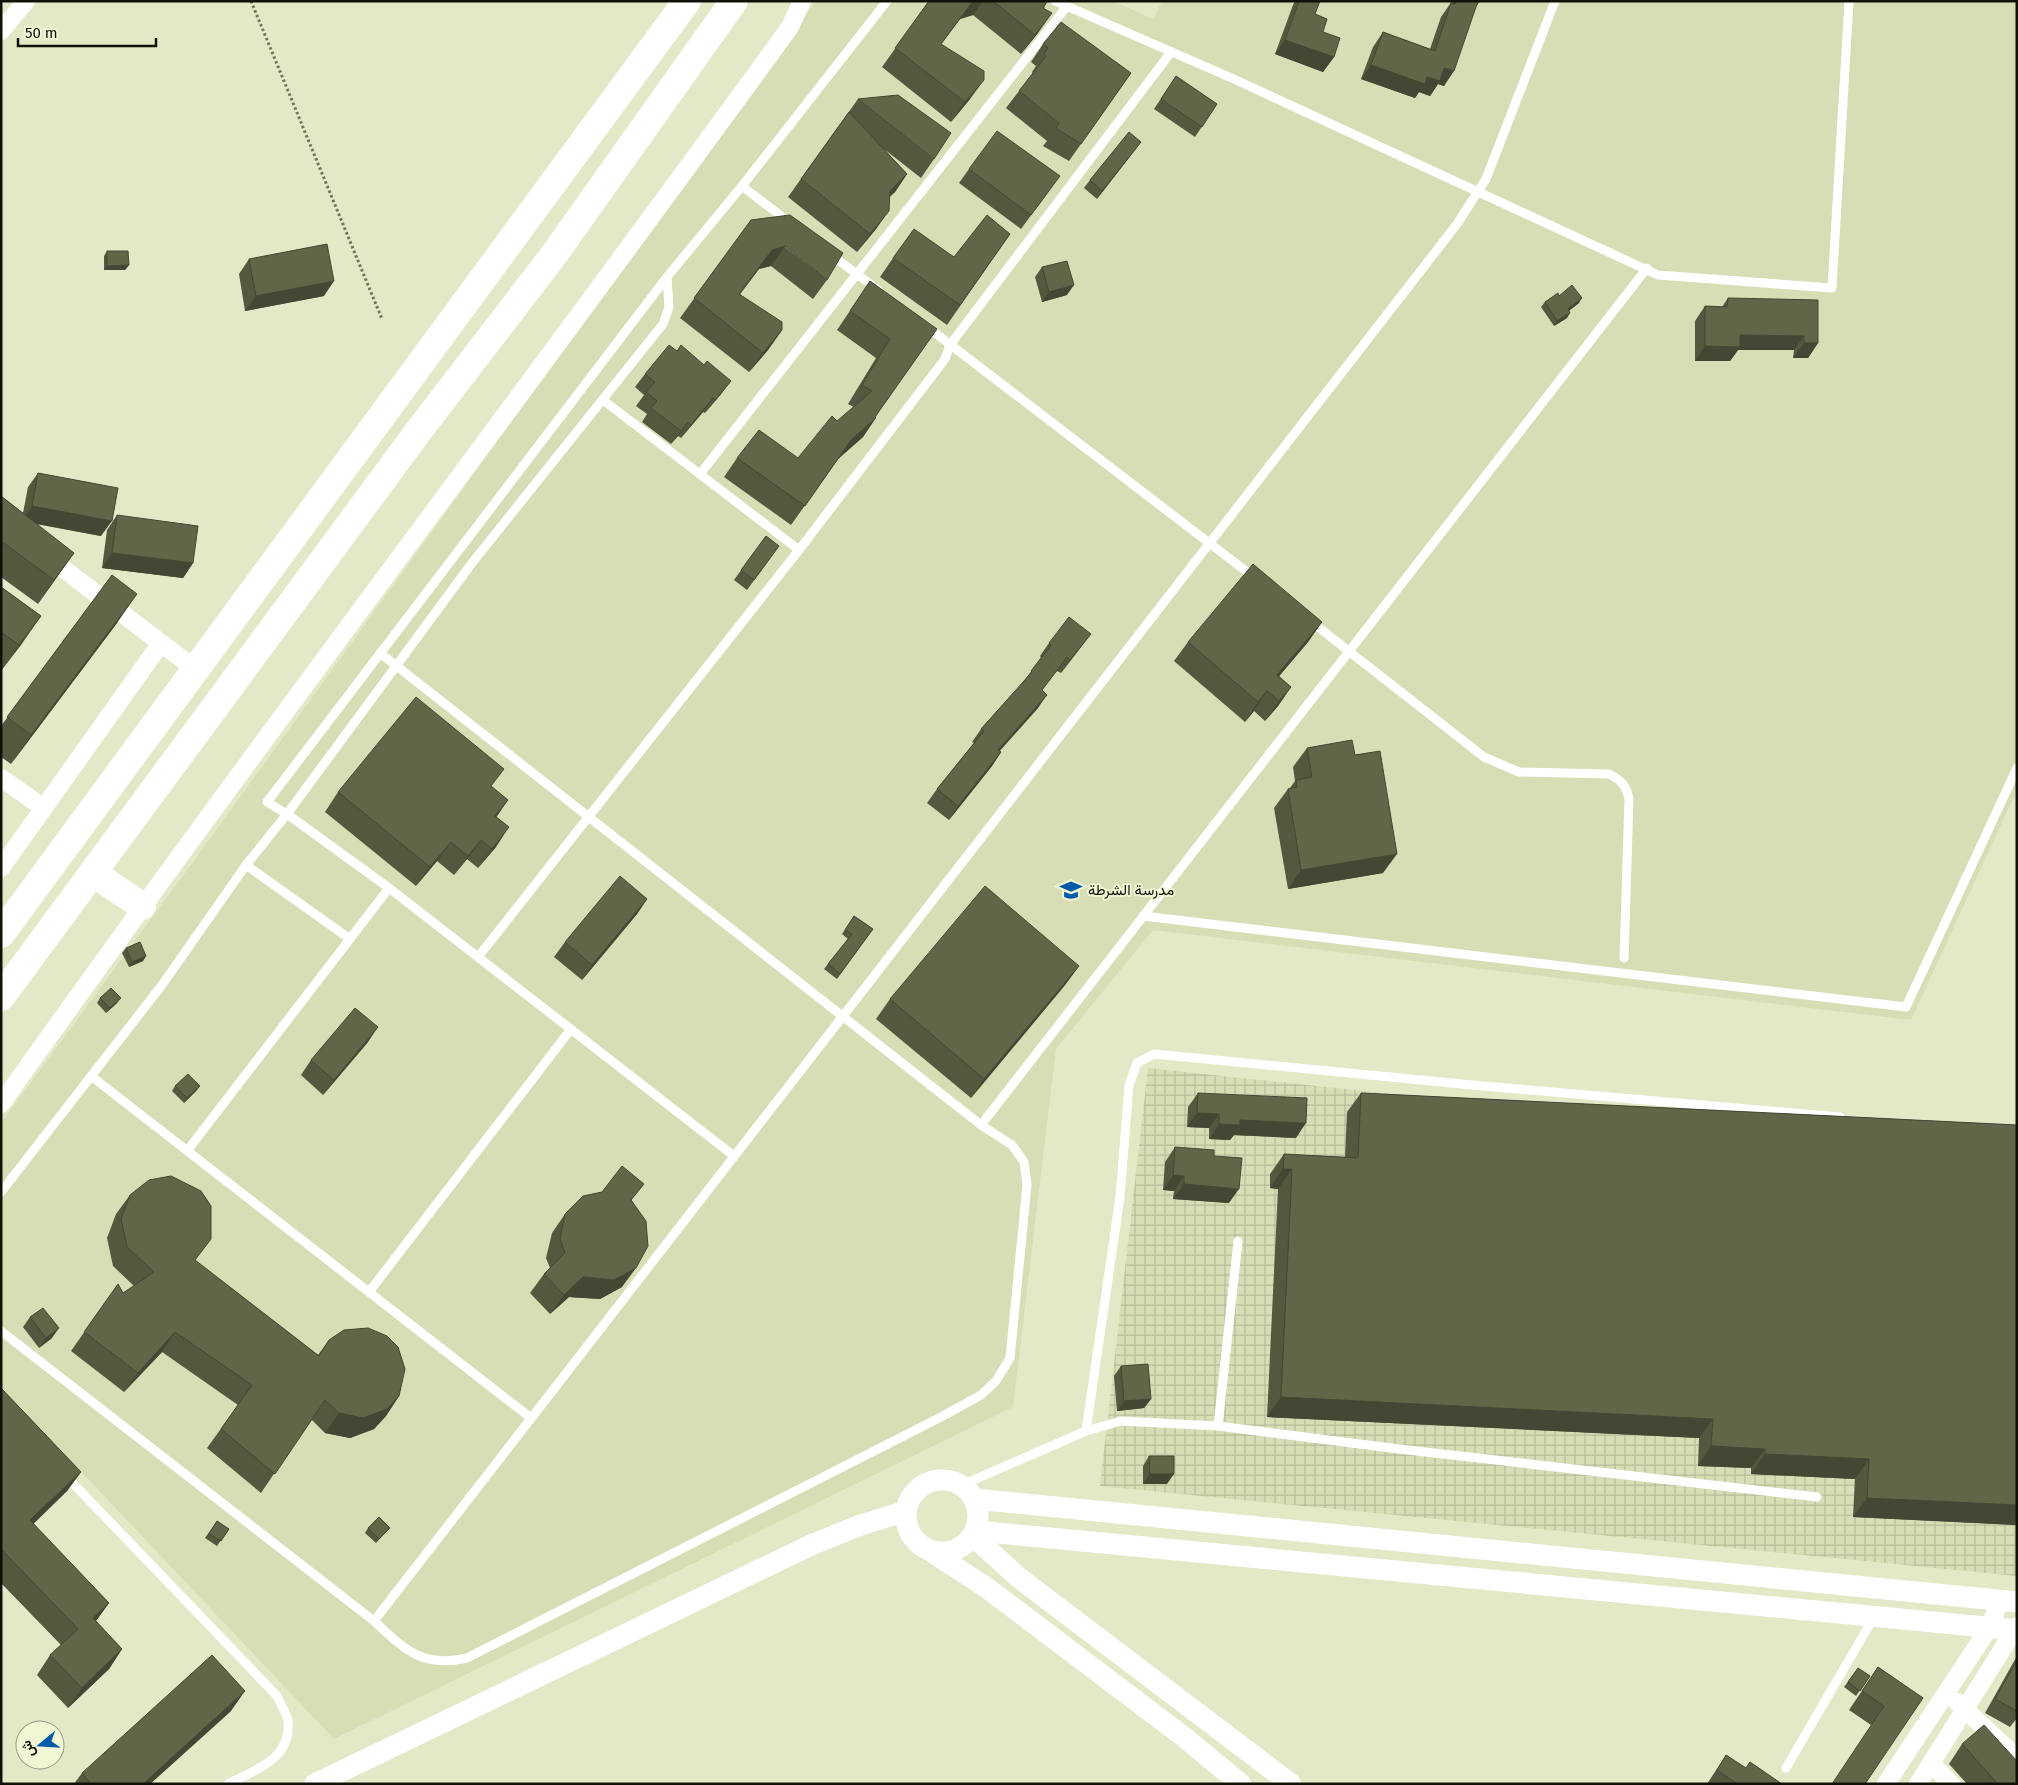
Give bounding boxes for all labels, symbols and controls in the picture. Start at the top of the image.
scale bar [18,15,155,47]
text: 50 m [25,24,58,42]
school or university icon: مدرسة الشرطة [1058,877,1084,903]
place label: مدرسة الشرطة [1088,881,1174,899]
north arrow [15,1720,65,1770]
text: ش [17,1738,39,1759]

